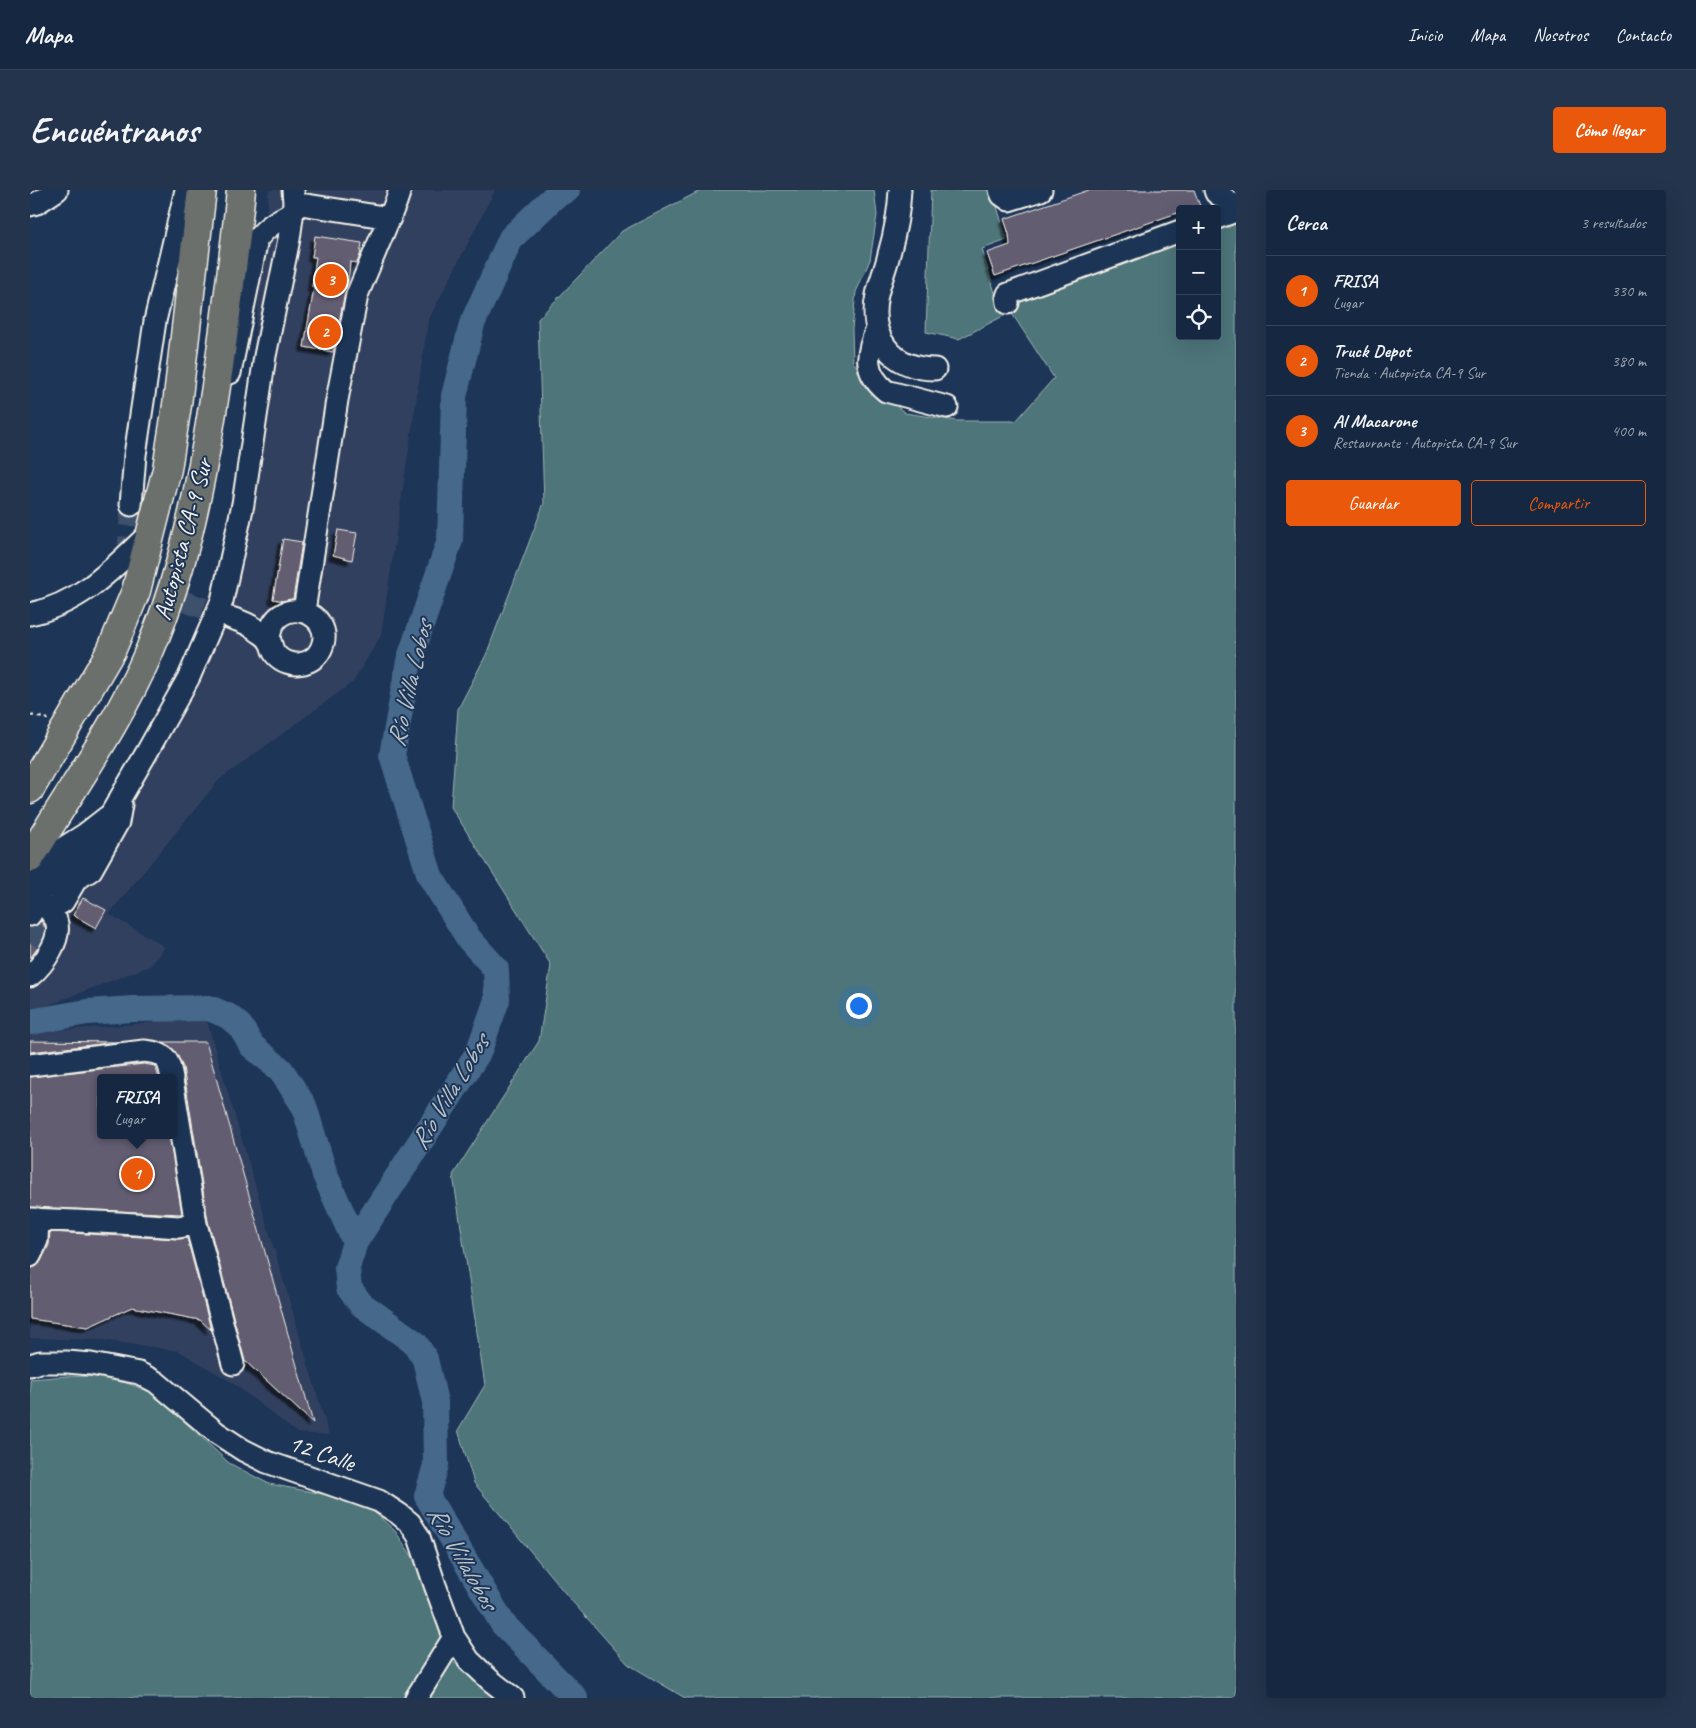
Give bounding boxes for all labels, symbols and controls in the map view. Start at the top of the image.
text: Mapa [25,20,72,50]
text: Inicio [1408,24,1442,46]
text: Mapa [1470,24,1505,46]
text: Nosotros [1533,24,1588,46]
text: Contacto [1616,24,1671,46]
button: Cómo llegar [1553,107,1666,153]
text: Encuéntranos [30,108,199,153]
map controls [1176,205,1221,340]
button: + [1176,205,1221,250]
text: Cerca [1286,210,1327,236]
text: 3 resultados [1581,213,1646,233]
button: − [1176,250,1221,295]
pin: 3 [315,261,347,299]
text: FRISA [1333,269,1377,293]
text: 1 [1298,281,1306,301]
text: 330 m [1612,281,1646,301]
text: Lugar [1333,293,1363,313]
button: locate [1176,295,1221,340]
pin: 2 [309,313,341,351]
text: Truck Depot [1333,339,1410,363]
text: 2 [1298,351,1306,371]
text: 380 m [1612,351,1646,371]
text: Tienda · Autopista CA-9 Sur [1333,363,1485,383]
text: Al Macarone [1333,409,1416,433]
text: 3 [1298,421,1306,441]
text: 400 m [1612,421,1646,441]
text: Restaurante · Autopista CA-9 Sur [1333,433,1517,453]
street label: Autopista CA-9 Sur [146,452,221,623]
button: Guardar [1286,480,1461,526]
button: Compartir [1471,480,1646,526]
water label: Río Villa Lobos [379,613,441,750]
your location [846,993,872,1019]
water label: Río Villa Lobos [403,1025,499,1155]
popup [97,1074,177,1139]
text: FRISA [115,1085,159,1109]
text: Lugar [115,1109,145,1129]
pin: 1 [121,1155,153,1193]
street label: 12 Calle [284,1427,361,1480]
water label: Río Villalobos [420,1500,507,1619]

